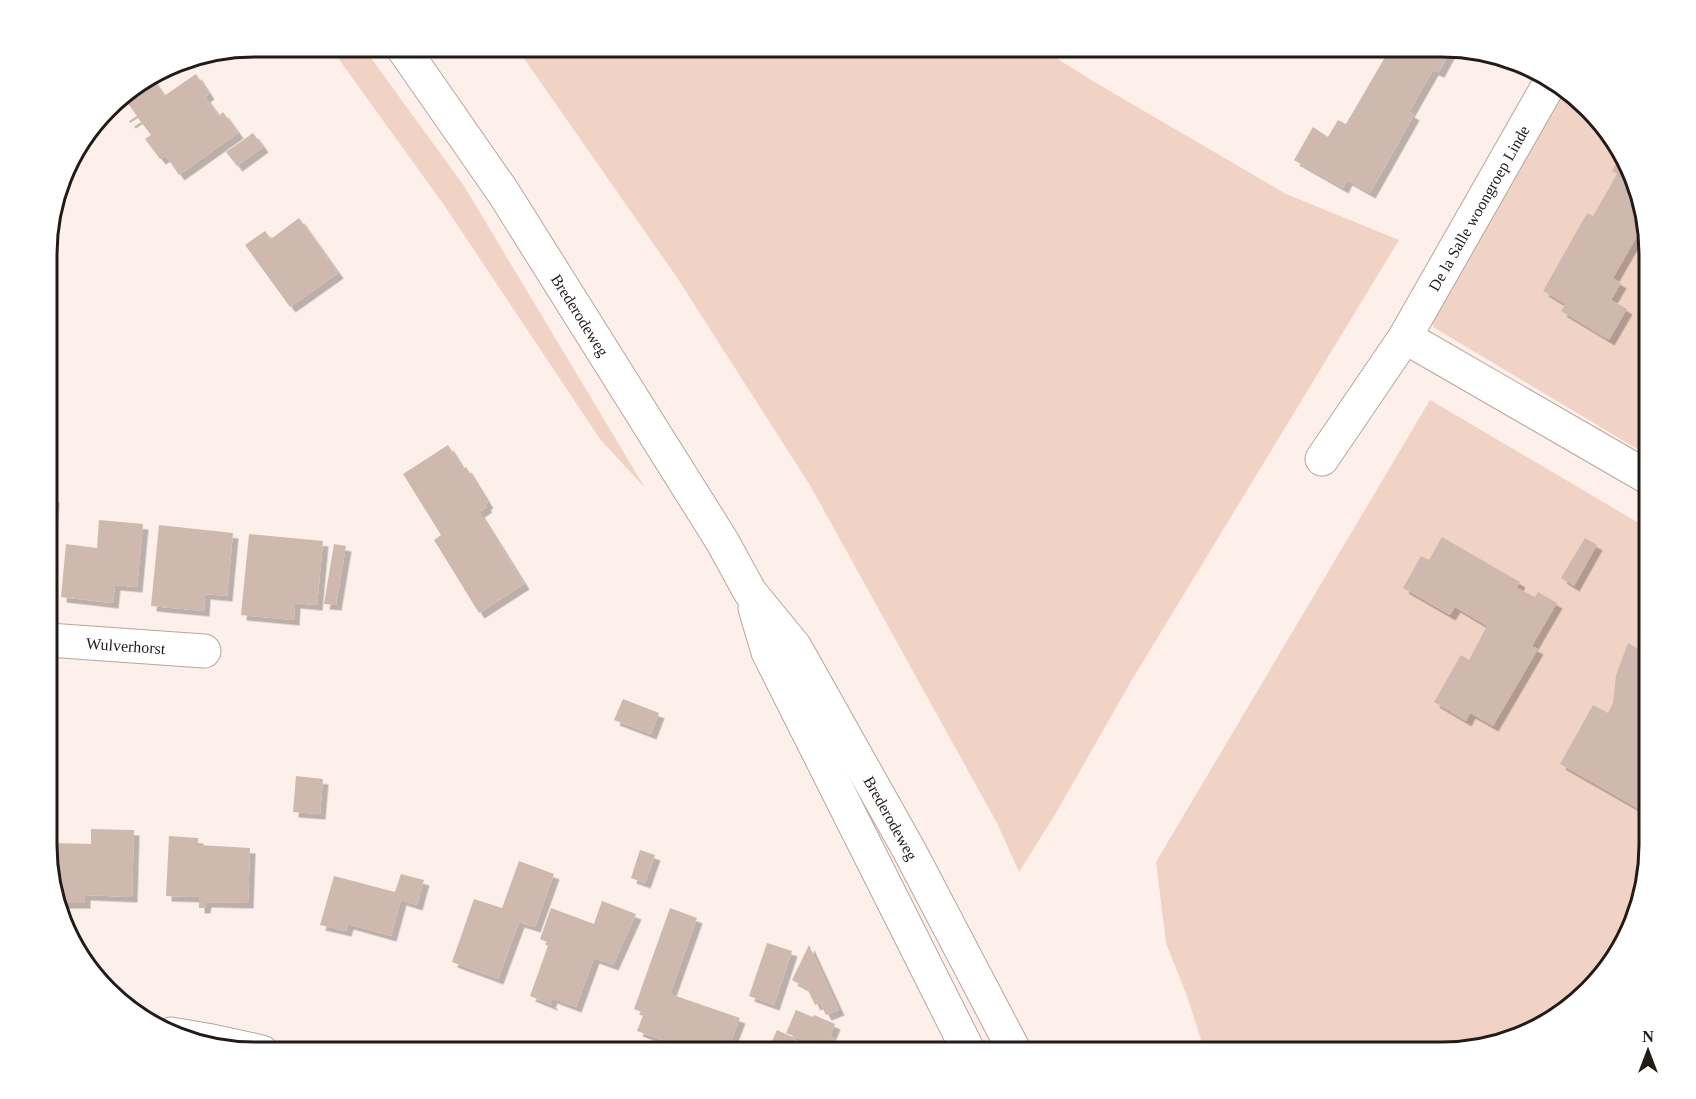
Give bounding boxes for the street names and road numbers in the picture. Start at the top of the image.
street label: De la Salle woongroep Linde [1425,123,1533,294]
street label: Brederodeweg [548,271,612,360]
street label: Wulverhorst [86,635,167,657]
street label: Brederodeweg [860,773,921,863]

